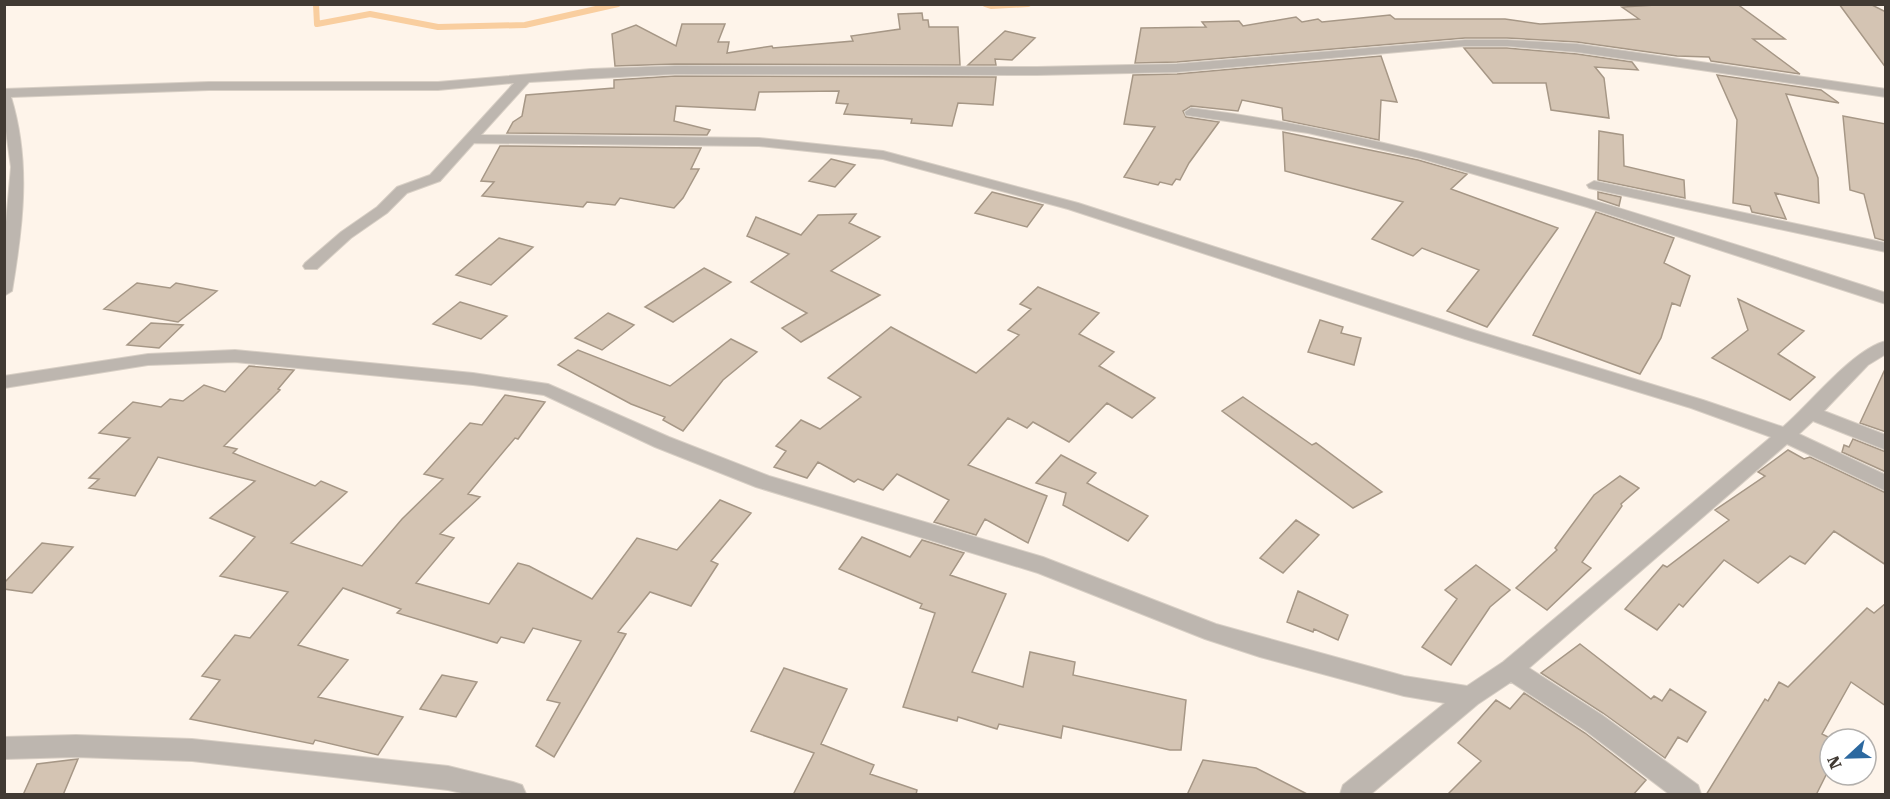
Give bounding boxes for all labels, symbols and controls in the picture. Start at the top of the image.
north arrow [1818,727,1878,787]
text: N [1823,753,1846,772]

